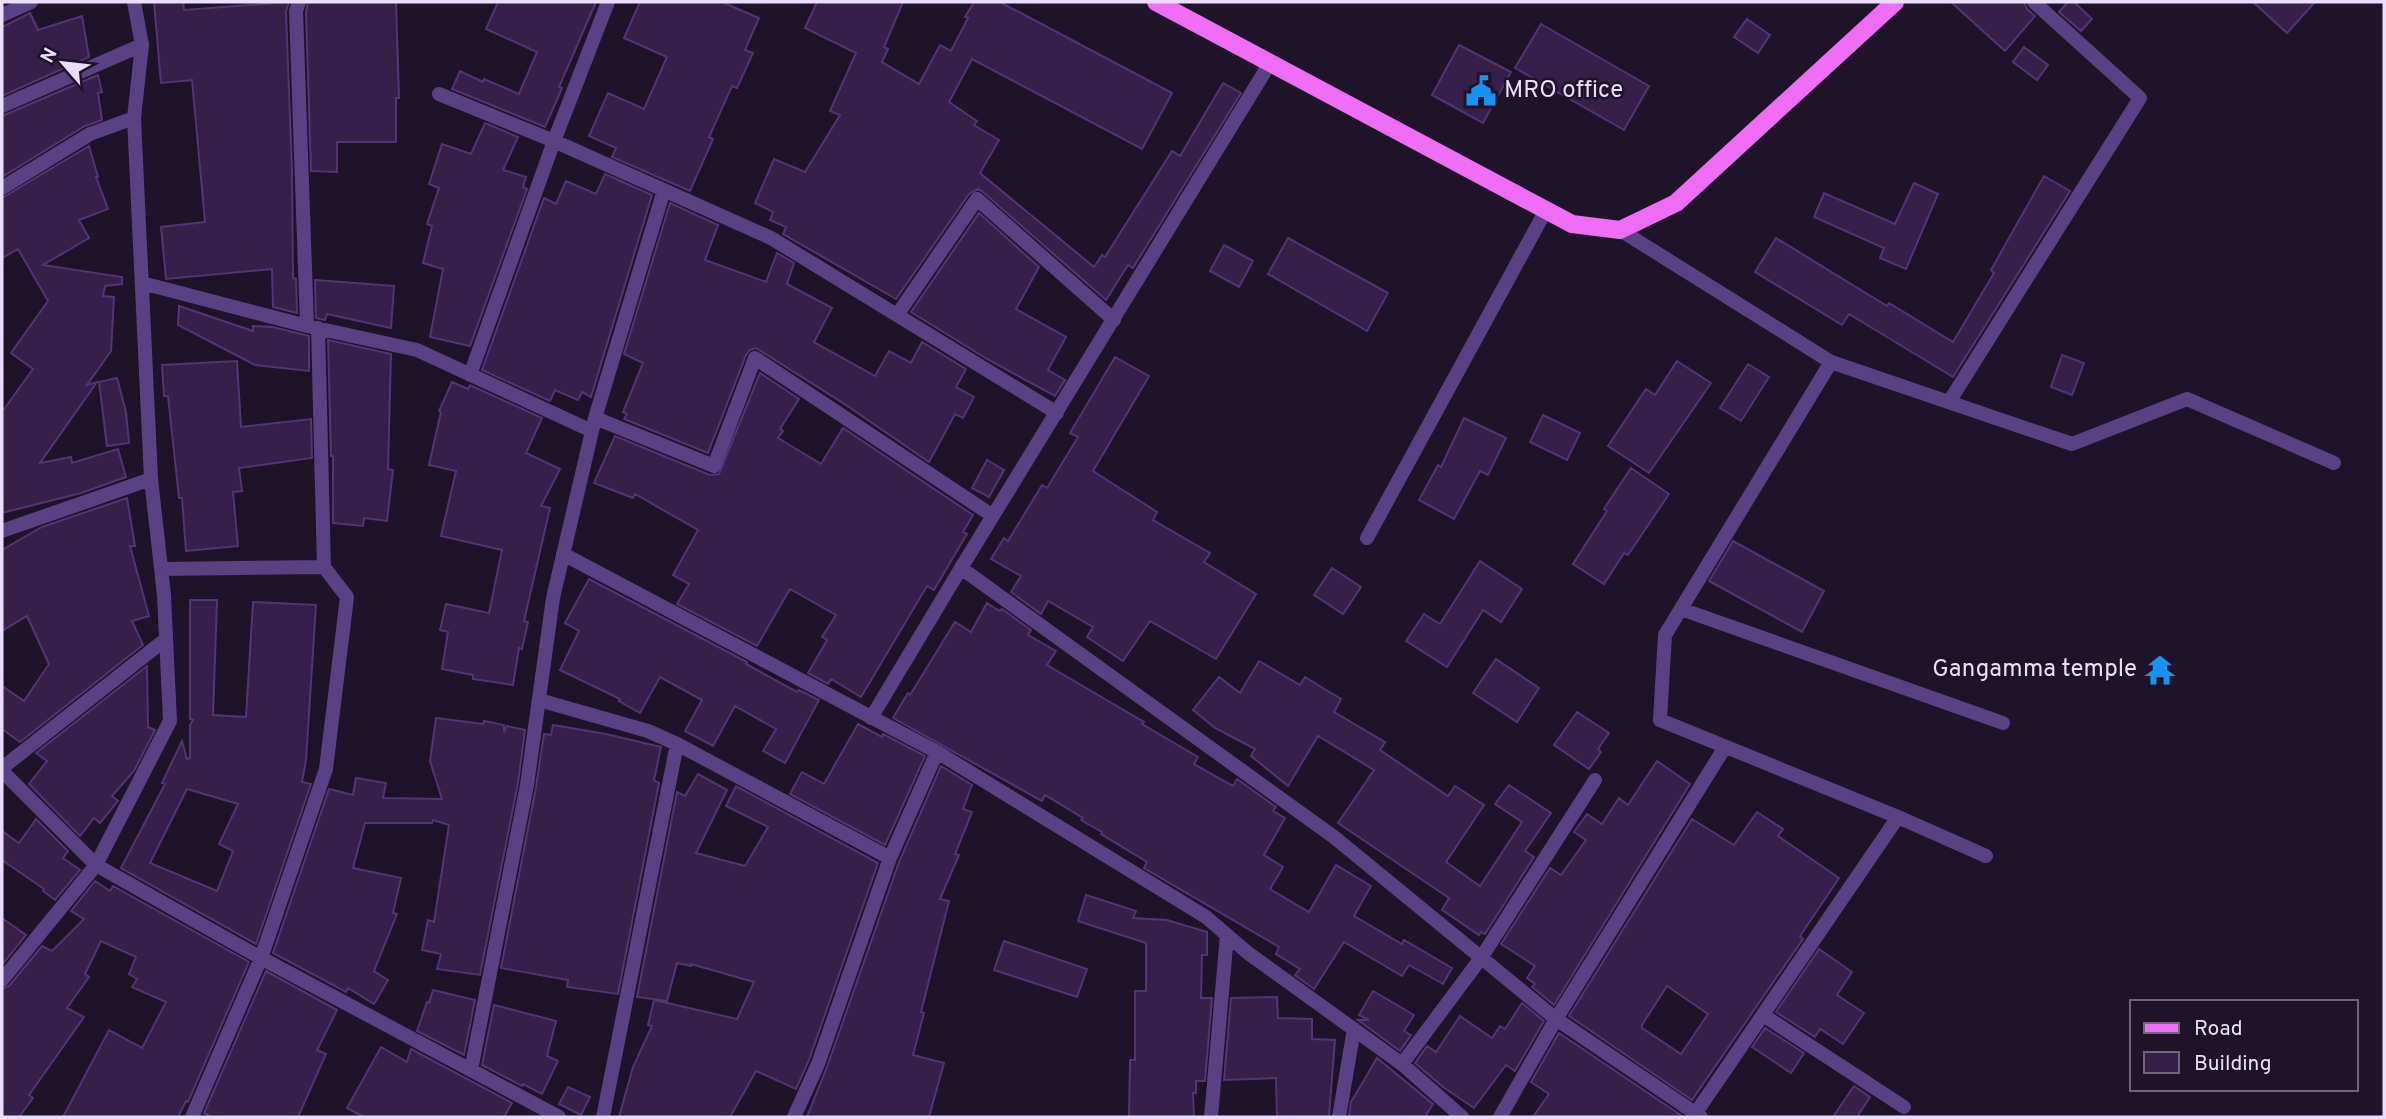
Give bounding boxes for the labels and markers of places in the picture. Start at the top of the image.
public building icon: MRO office [1464,74,1498,108]
place label: MRO office [1504,76,1623,106]
temple icon: Gangamma temple [2143,653,2177,687]
place label: Gangamma temple [1932,655,2137,685]

